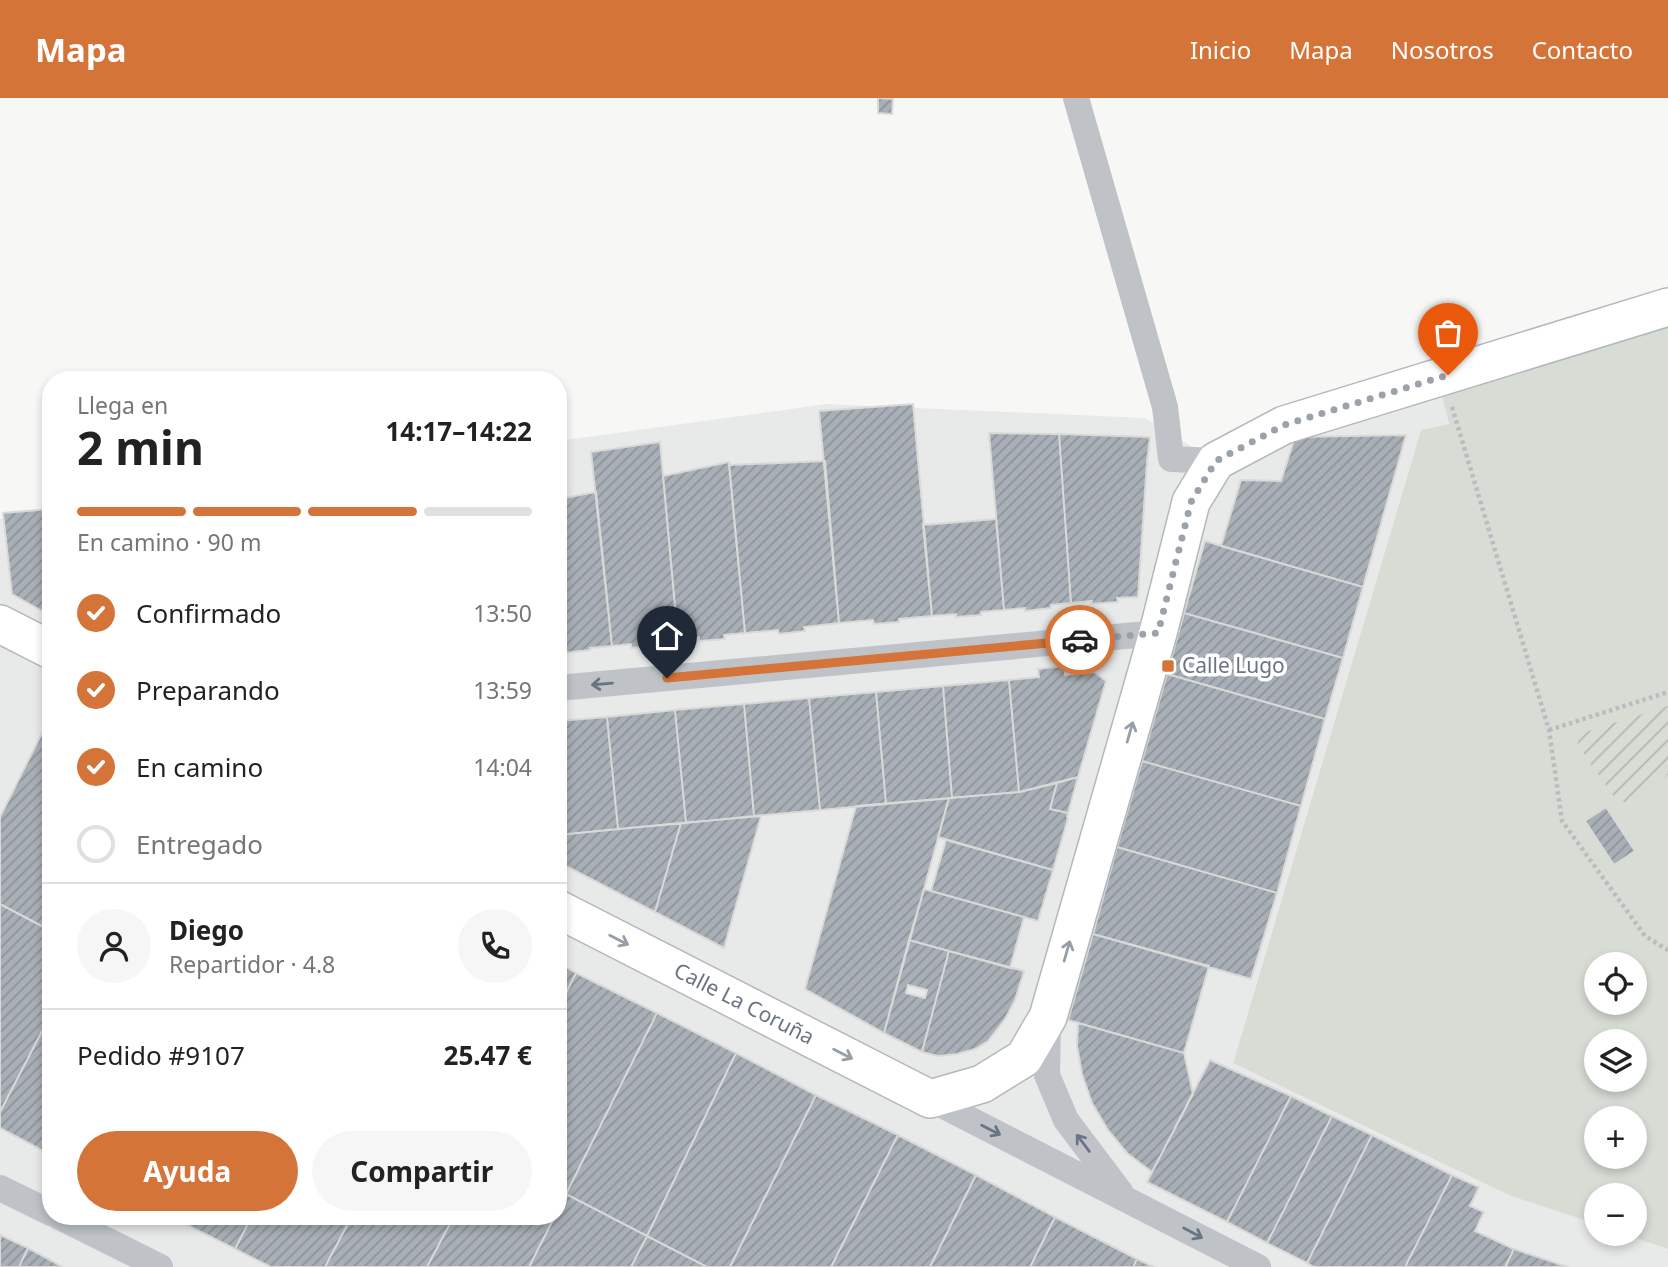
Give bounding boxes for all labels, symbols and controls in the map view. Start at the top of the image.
text: Mapa [35,27,127,72]
text: Inicio [1190,33,1251,66]
text: Mapa [1289,33,1353,66]
text: Nosotros [1391,33,1494,66]
text: Contacto [1532,33,1633,66]
pin [1418,303,1478,375]
icon: bag [1429,314,1467,352]
text: Llega en [77,389,168,421]
text: 14:17–14:22 [385,413,532,449]
text: 2 min [77,416,204,478]
text: En camino · 90 m [77,526,261,558]
icon: check [77,594,115,632]
text: Confirmado [136,595,281,631]
text: 13:50 [473,597,532,629]
courier [1045,605,1115,675]
pin [637,606,697,678]
icon: home [648,617,686,655]
icon: car [1061,621,1099,659]
place label: Calle Lugo [1182,651,1285,679]
marker: Calle Lugo [1160,658,1176,674]
icon: check [77,671,115,709]
text: Preparando [136,672,280,708]
text: 13:59 [473,674,532,706]
one-way arrow [591,678,614,691]
one-way arrow [1124,721,1137,743]
icon: check [77,748,115,786]
text: En camino [136,749,263,785]
text: 14:04 [473,751,532,783]
text: Entregado [136,826,263,862]
button: person [77,909,151,983]
button: phone [458,909,532,983]
text: Diego [169,912,244,948]
one-way arrow [608,933,629,947]
one-way arrow [1061,940,1074,963]
text: Repartidor · 4.8 [169,948,335,980]
map controls [1584,952,1647,1246]
button: locate [1584,952,1647,1015]
street label: Calle La Coruña [670,956,819,1051]
button: layers [1584,1029,1647,1092]
text: Pedido #9107 [77,1037,245,1073]
text: 25.47 € [444,1037,532,1073]
one-way arrow [832,1048,853,1062]
button: + [1584,1106,1647,1169]
one-way arrow [980,1123,1001,1137]
button: Ayuda [77,1131,298,1211]
button: Compartir [312,1131,532,1211]
one-way arrow [1076,1134,1091,1153]
button: − [1584,1183,1647,1246]
one-way arrow [1182,1227,1203,1241]

